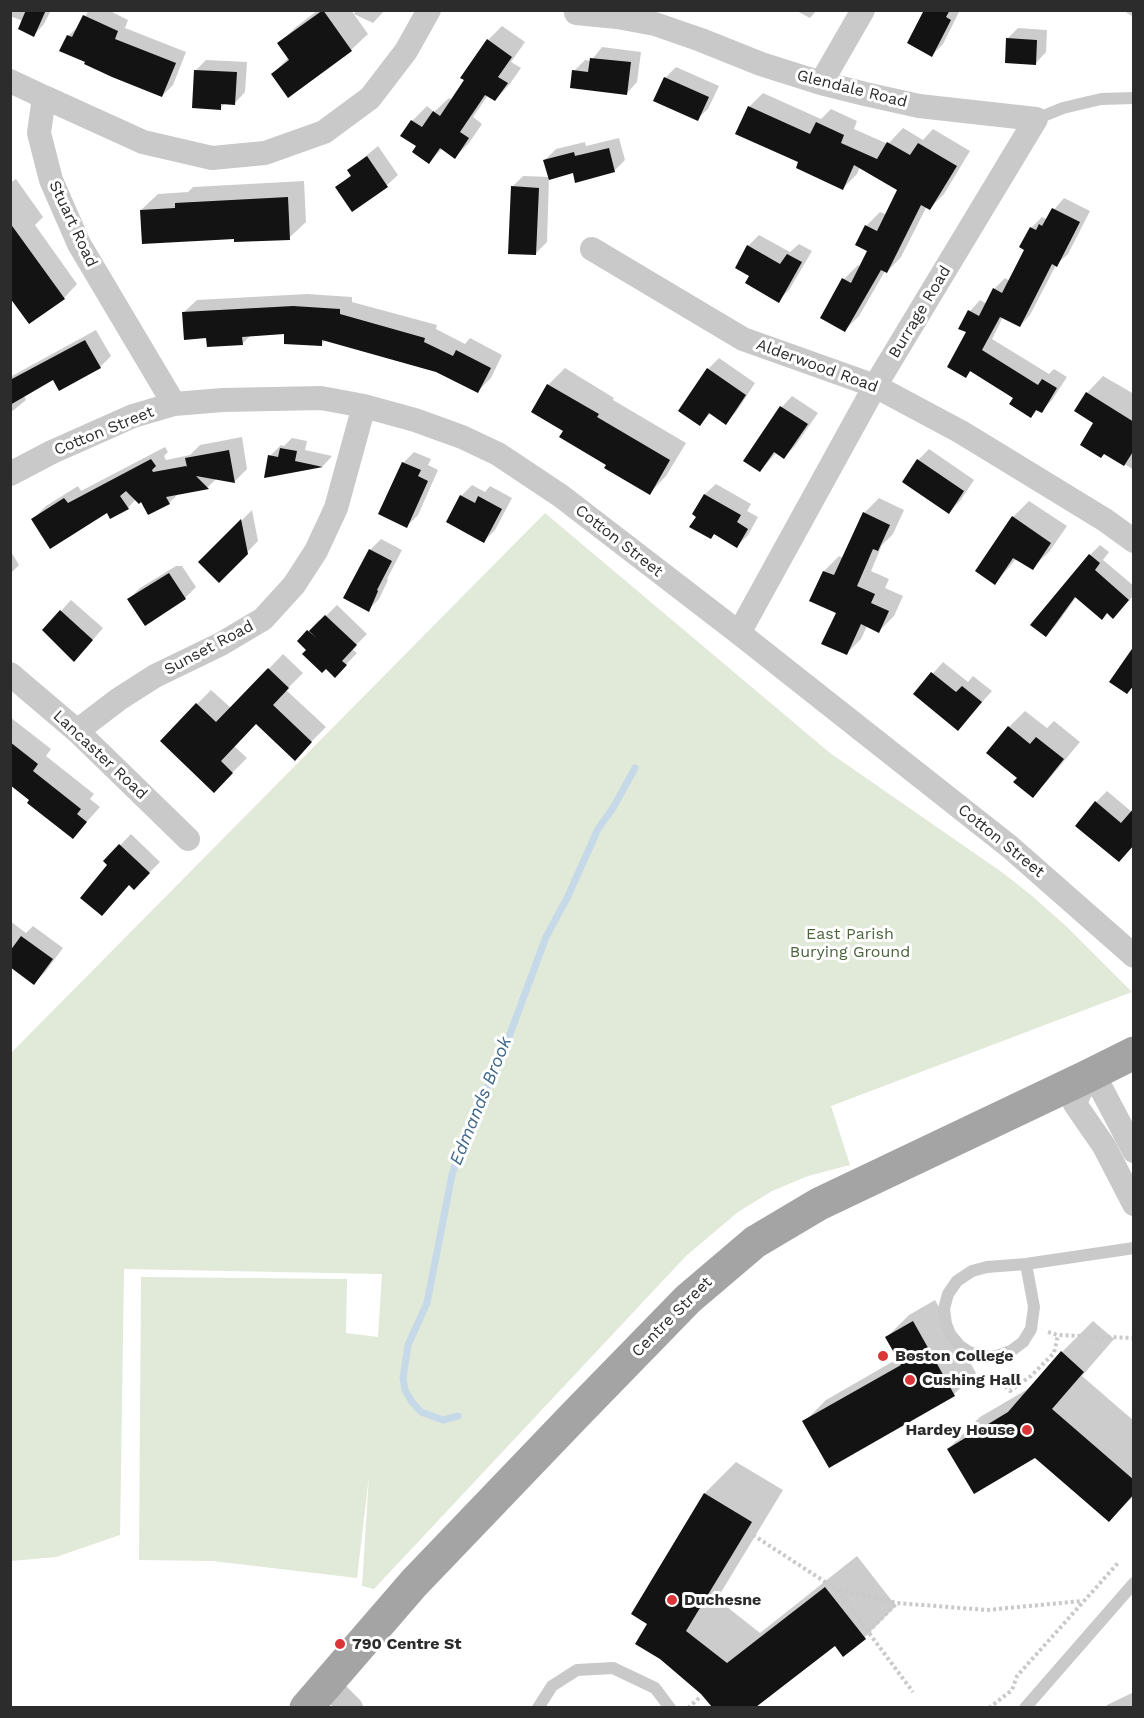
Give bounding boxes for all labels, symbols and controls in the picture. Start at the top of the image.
street label: Glendale Road [795,66,909,112]
street label: Stuart Road [45,178,101,270]
street label: Burrage Road [885,262,955,362]
street label: Alderwood Road [754,335,880,397]
street label: Cotton Street [51,402,157,460]
street label: Cotton Street [571,501,667,581]
street label: Sunset Road [161,616,257,680]
street label: Lancaster Road [49,706,151,804]
street label: Cotton Street [954,800,1048,882]
park label: East Parish Burying Ground [790,924,910,962]
water label: Edmands Brook [445,1034,517,1168]
street label: Centre Street [628,1273,716,1361]
place label: Boston College [895,1346,1014,1366]
marker: Boston College [876,1349,890,1363]
place label: Cushing Hall [922,1370,1021,1390]
marker: Cushing Hall [903,1373,917,1387]
place label: Hardey House [905,1420,1015,1440]
marker: Hardey House [1020,1423,1034,1437]
place label: Duchesne [684,1590,761,1610]
marker: Duchesne [665,1593,679,1607]
place label: 790 Centre St [352,1634,461,1654]
marker: 790 Centre St [333,1637,347,1651]

